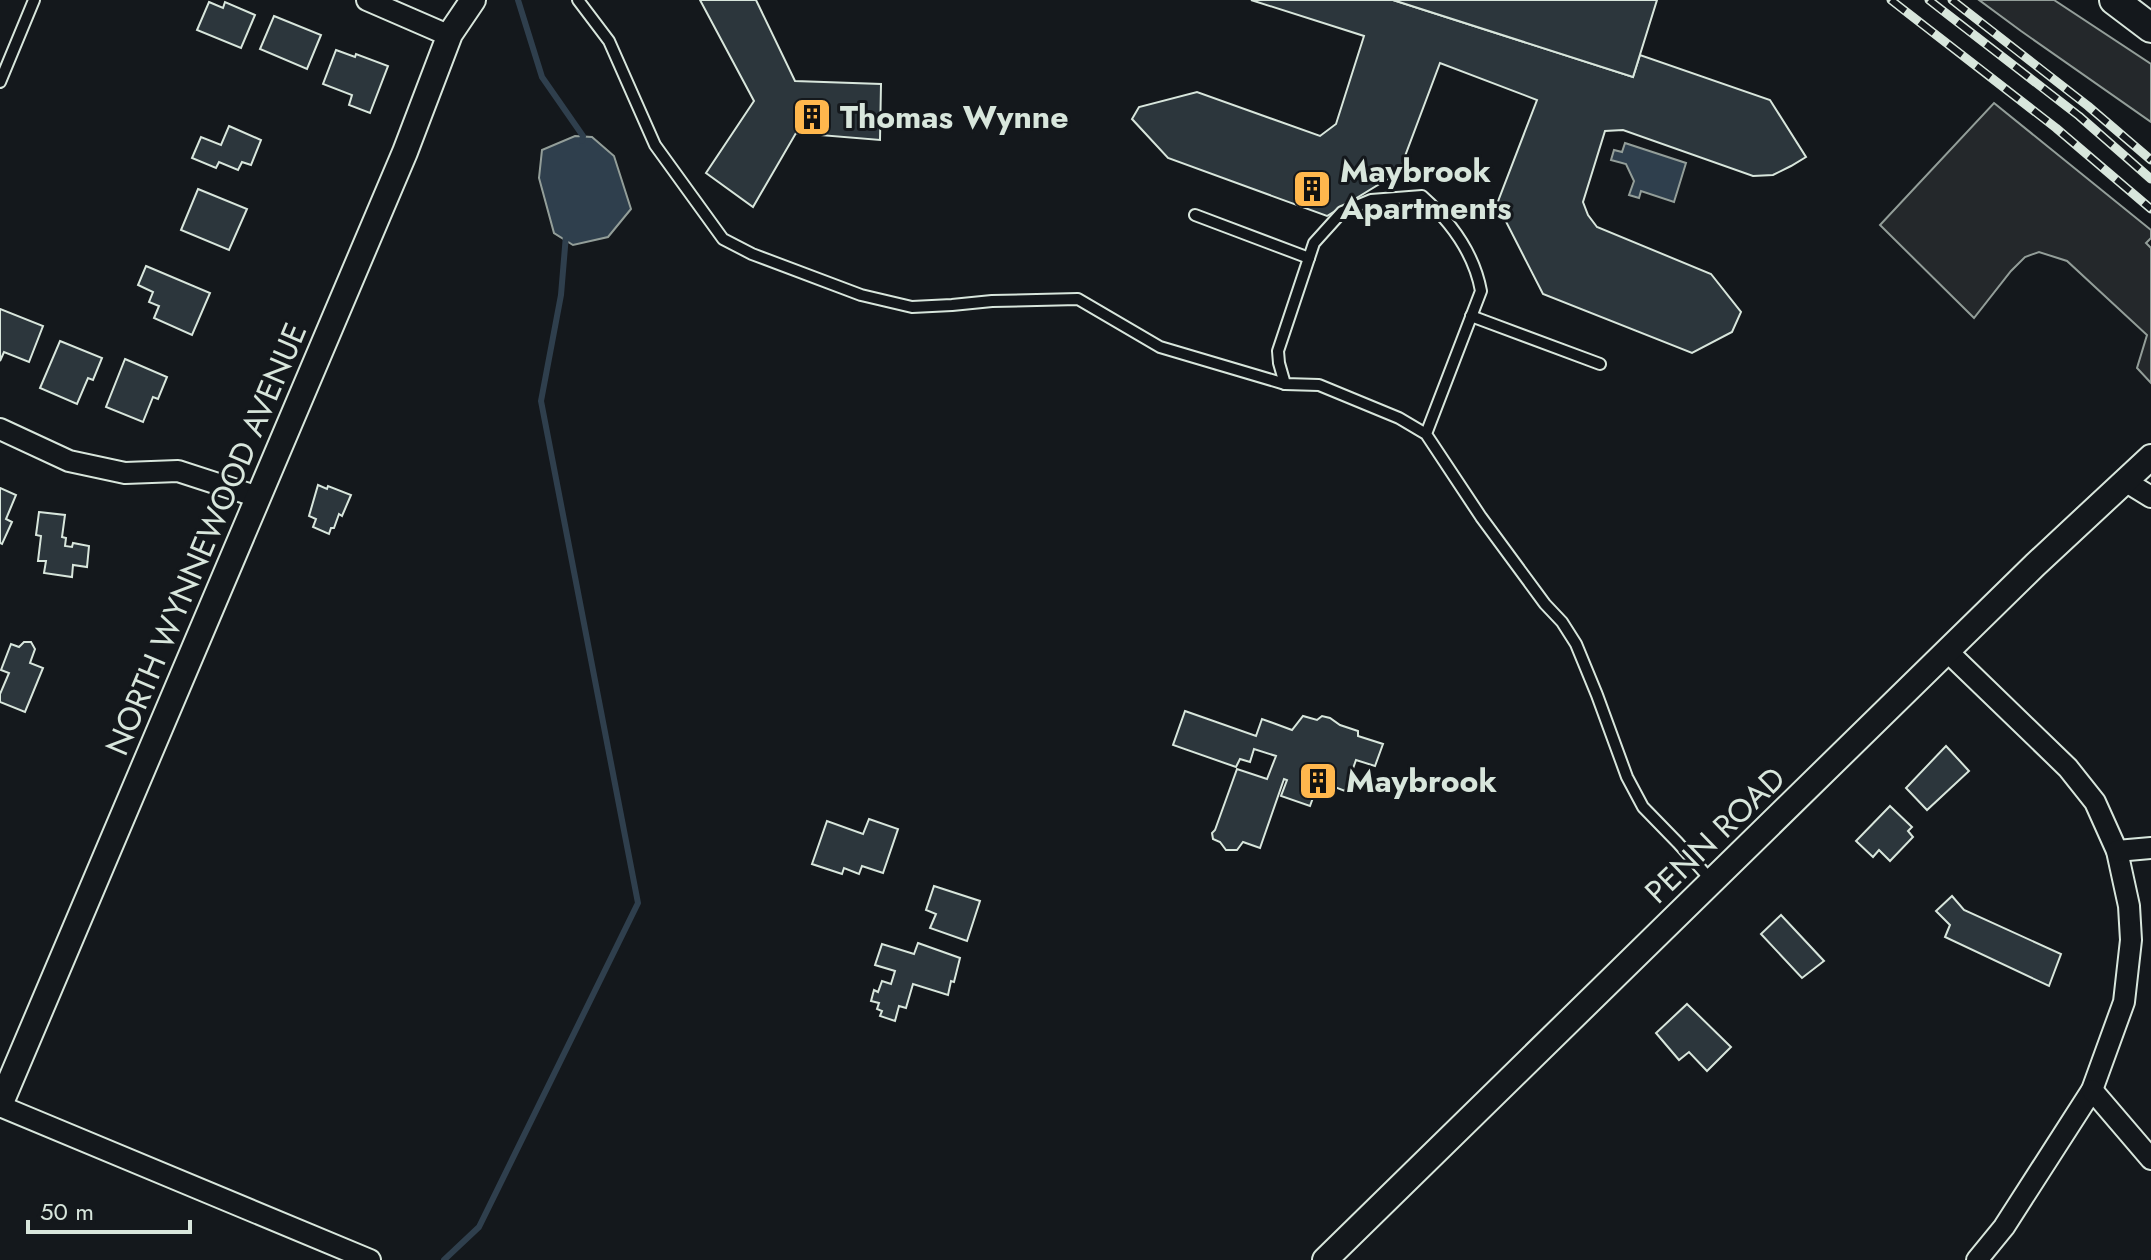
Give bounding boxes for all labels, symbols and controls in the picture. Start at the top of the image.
place label: Thomas Wynne [840,94,1069,140]
building icon: Thomas Wynne [791,96,833,138]
place label: Maybrook Apartments [1339,148,1512,231]
building icon: Maybrook Apartments [1291,168,1333,210]
street label: NORTH WYNNEWOOD AVENUE [94,316,318,762]
street label: PENN ROAD [1634,756,1796,914]
place label: Maybrook [1346,758,1497,804]
building icon: Maybrook [1297,760,1339,802]
scale bar [28,1184,190,1234]
text: 50 m [40,1194,94,1229]

